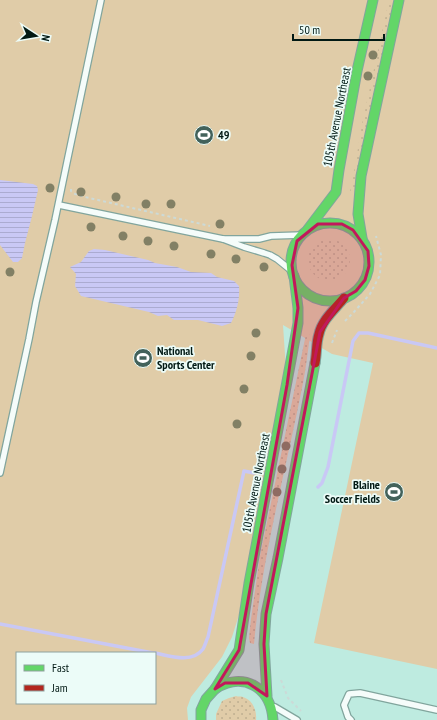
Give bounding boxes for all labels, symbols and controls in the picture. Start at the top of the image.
north arrow [16,16,56,56]
scale bar [293,16,384,42]
text: 50 m [299,22,320,37]
text: N [38,34,53,42]
street label: 105th Avenue Northeast [320,65,354,168]
sports icon: 49 [193,124,215,146]
place label: 49 [218,127,230,142]
place label: National Sports Center [157,343,215,372]
sports icon: National Sports Center [132,347,154,369]
street label: 105th Avenue Northeast [239,431,273,534]
place label: Blaine Soccer Fields [325,477,380,506]
sports icon: Blaine Soccer Fields [383,481,405,503]
legend [16,652,156,704]
text: Fast [52,660,70,675]
text: Jam [51,680,68,695]

